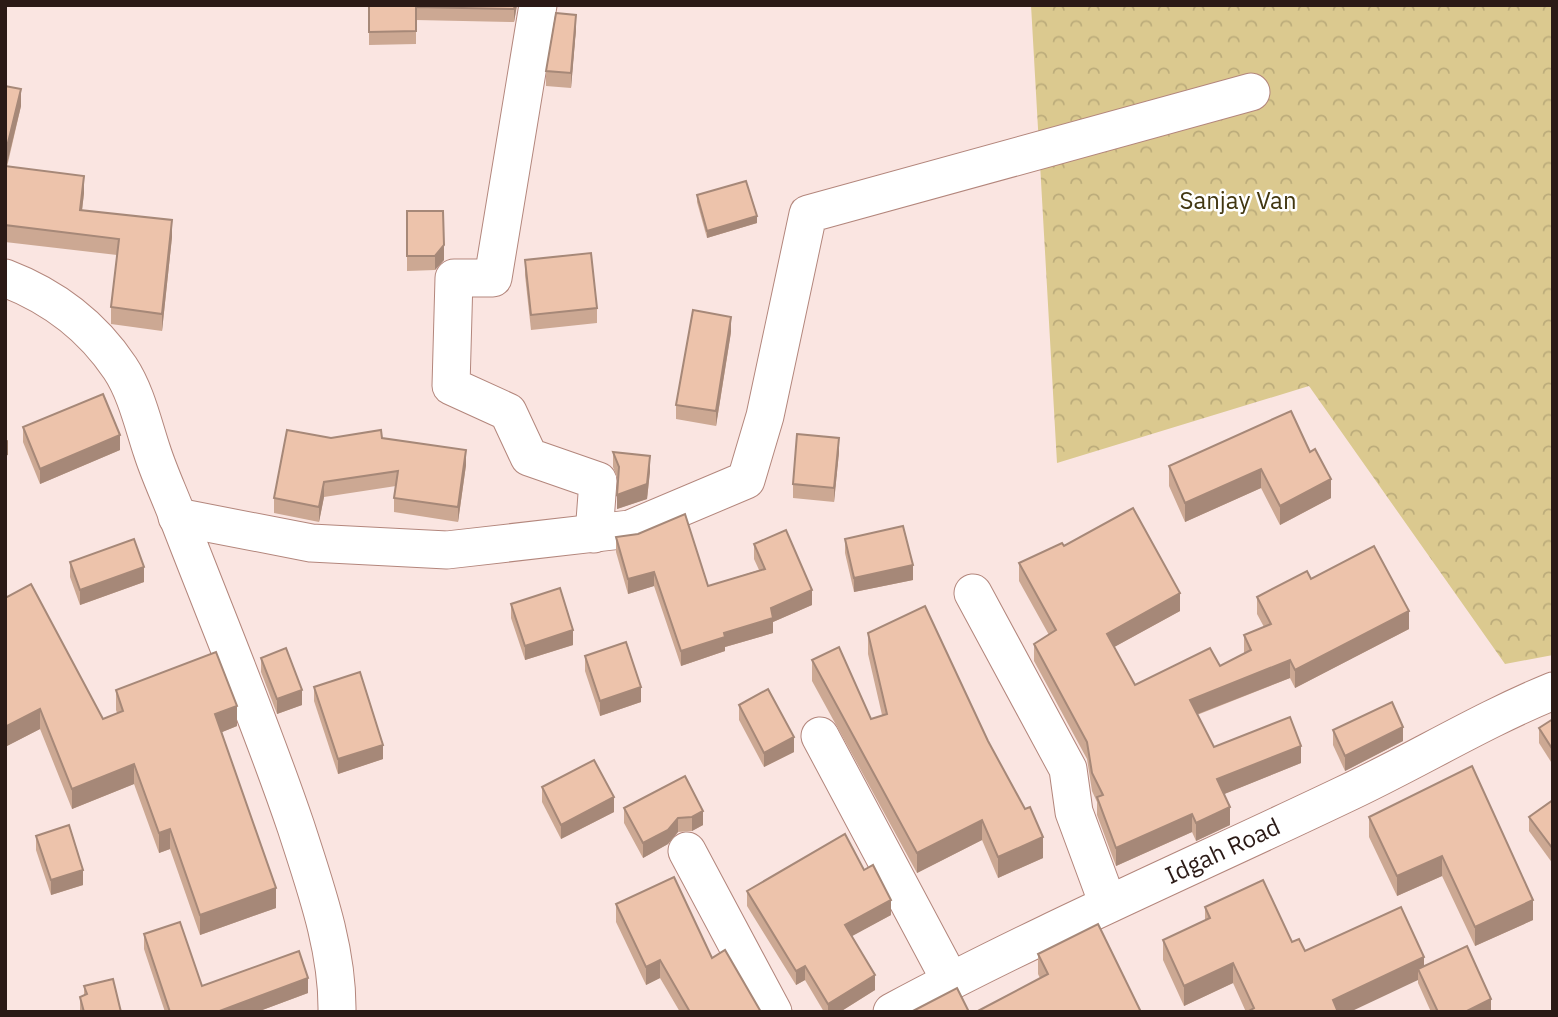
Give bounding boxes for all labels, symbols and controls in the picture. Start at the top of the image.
park label: Sanjay Van [1179,184,1297,216]
street label: Idgah Road [1160,810,1285,891]

